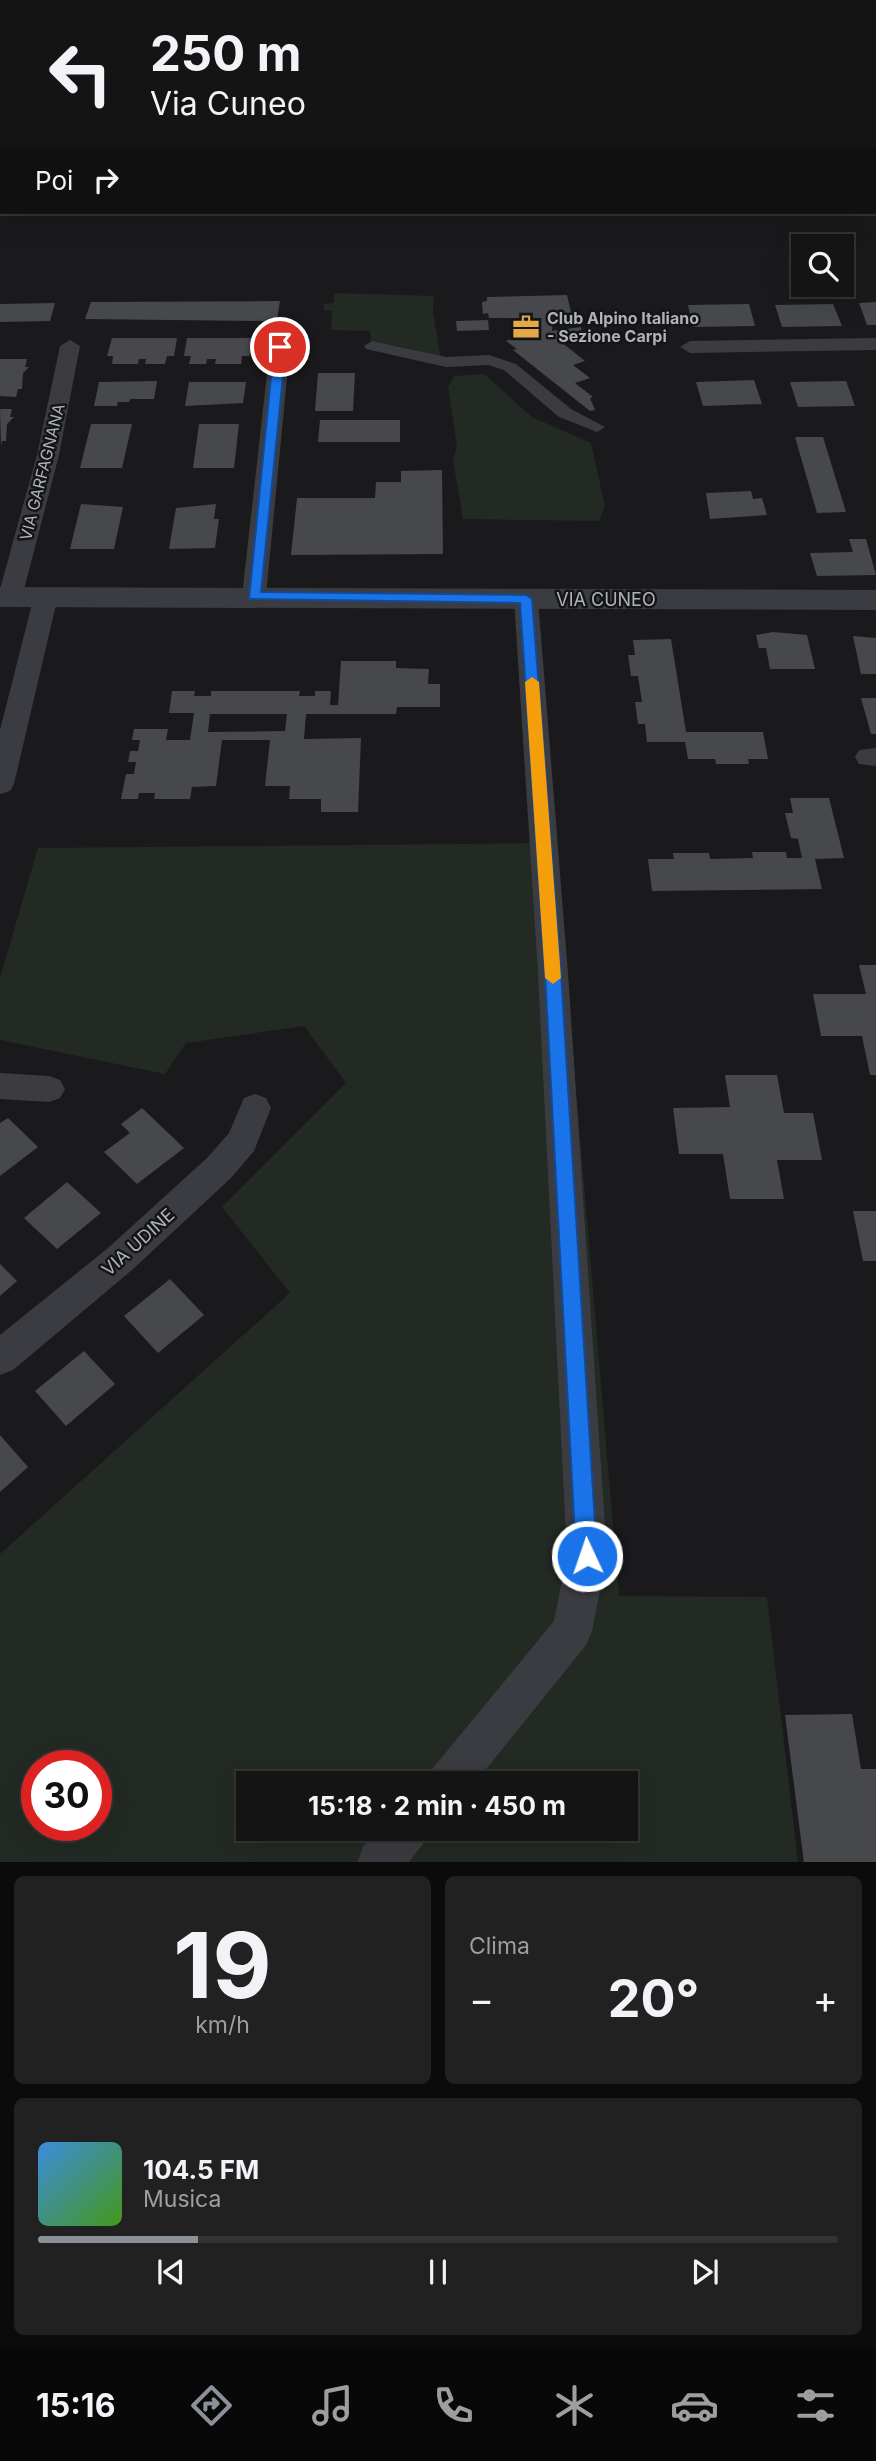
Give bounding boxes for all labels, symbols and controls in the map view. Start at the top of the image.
text: 250 m [150,24,302,83]
icon: left [35,28,126,119]
text: Via Cuneo [150,84,306,123]
icon: right [87,161,125,199]
text: Poi [35,165,73,196]
map controls [791,234,854,297]
button: search [791,234,854,297]
place label: Club Alpino Italiano - Sezione Carpi [547,308,699,346]
office icon: Club Alpino Italiano - Sezione Carpi [511,312,541,342]
pin [250,317,310,377]
icon: arrive [261,328,299,366]
street label: VIA GARFAGNANA [15,401,69,543]
street label: VIA CUNEO [556,589,656,610]
street label: VIA UDINE [97,1204,179,1280]
position arrow [550,1519,624,1593]
speed limit sign: 30 [21,1750,112,1841]
text: 15:18 · 2 min · 450 m [308,1790,566,1821]
text: 19 [173,1910,272,2020]
text: Clima [469,1932,530,1960]
text: 20° [608,1967,699,2030]
text: − [469,1976,494,2022]
text: + [813,1976,838,2022]
text: km/h [195,2011,250,2039]
text: 104.5 FM [143,2154,259,2185]
text: Musica [143,2185,221,2213]
icon: previous [152,2253,190,2291]
icon: pause [419,2253,457,2291]
icon: next [686,2253,724,2291]
icon: directions [187,2381,236,2430]
icon: music [308,2381,357,2430]
icon: phone [429,2381,478,2430]
icon: climate [550,2381,599,2430]
icon: car [670,2381,719,2430]
icon: filters [791,2381,840,2430]
text: 15:16 [36,2386,115,2425]

